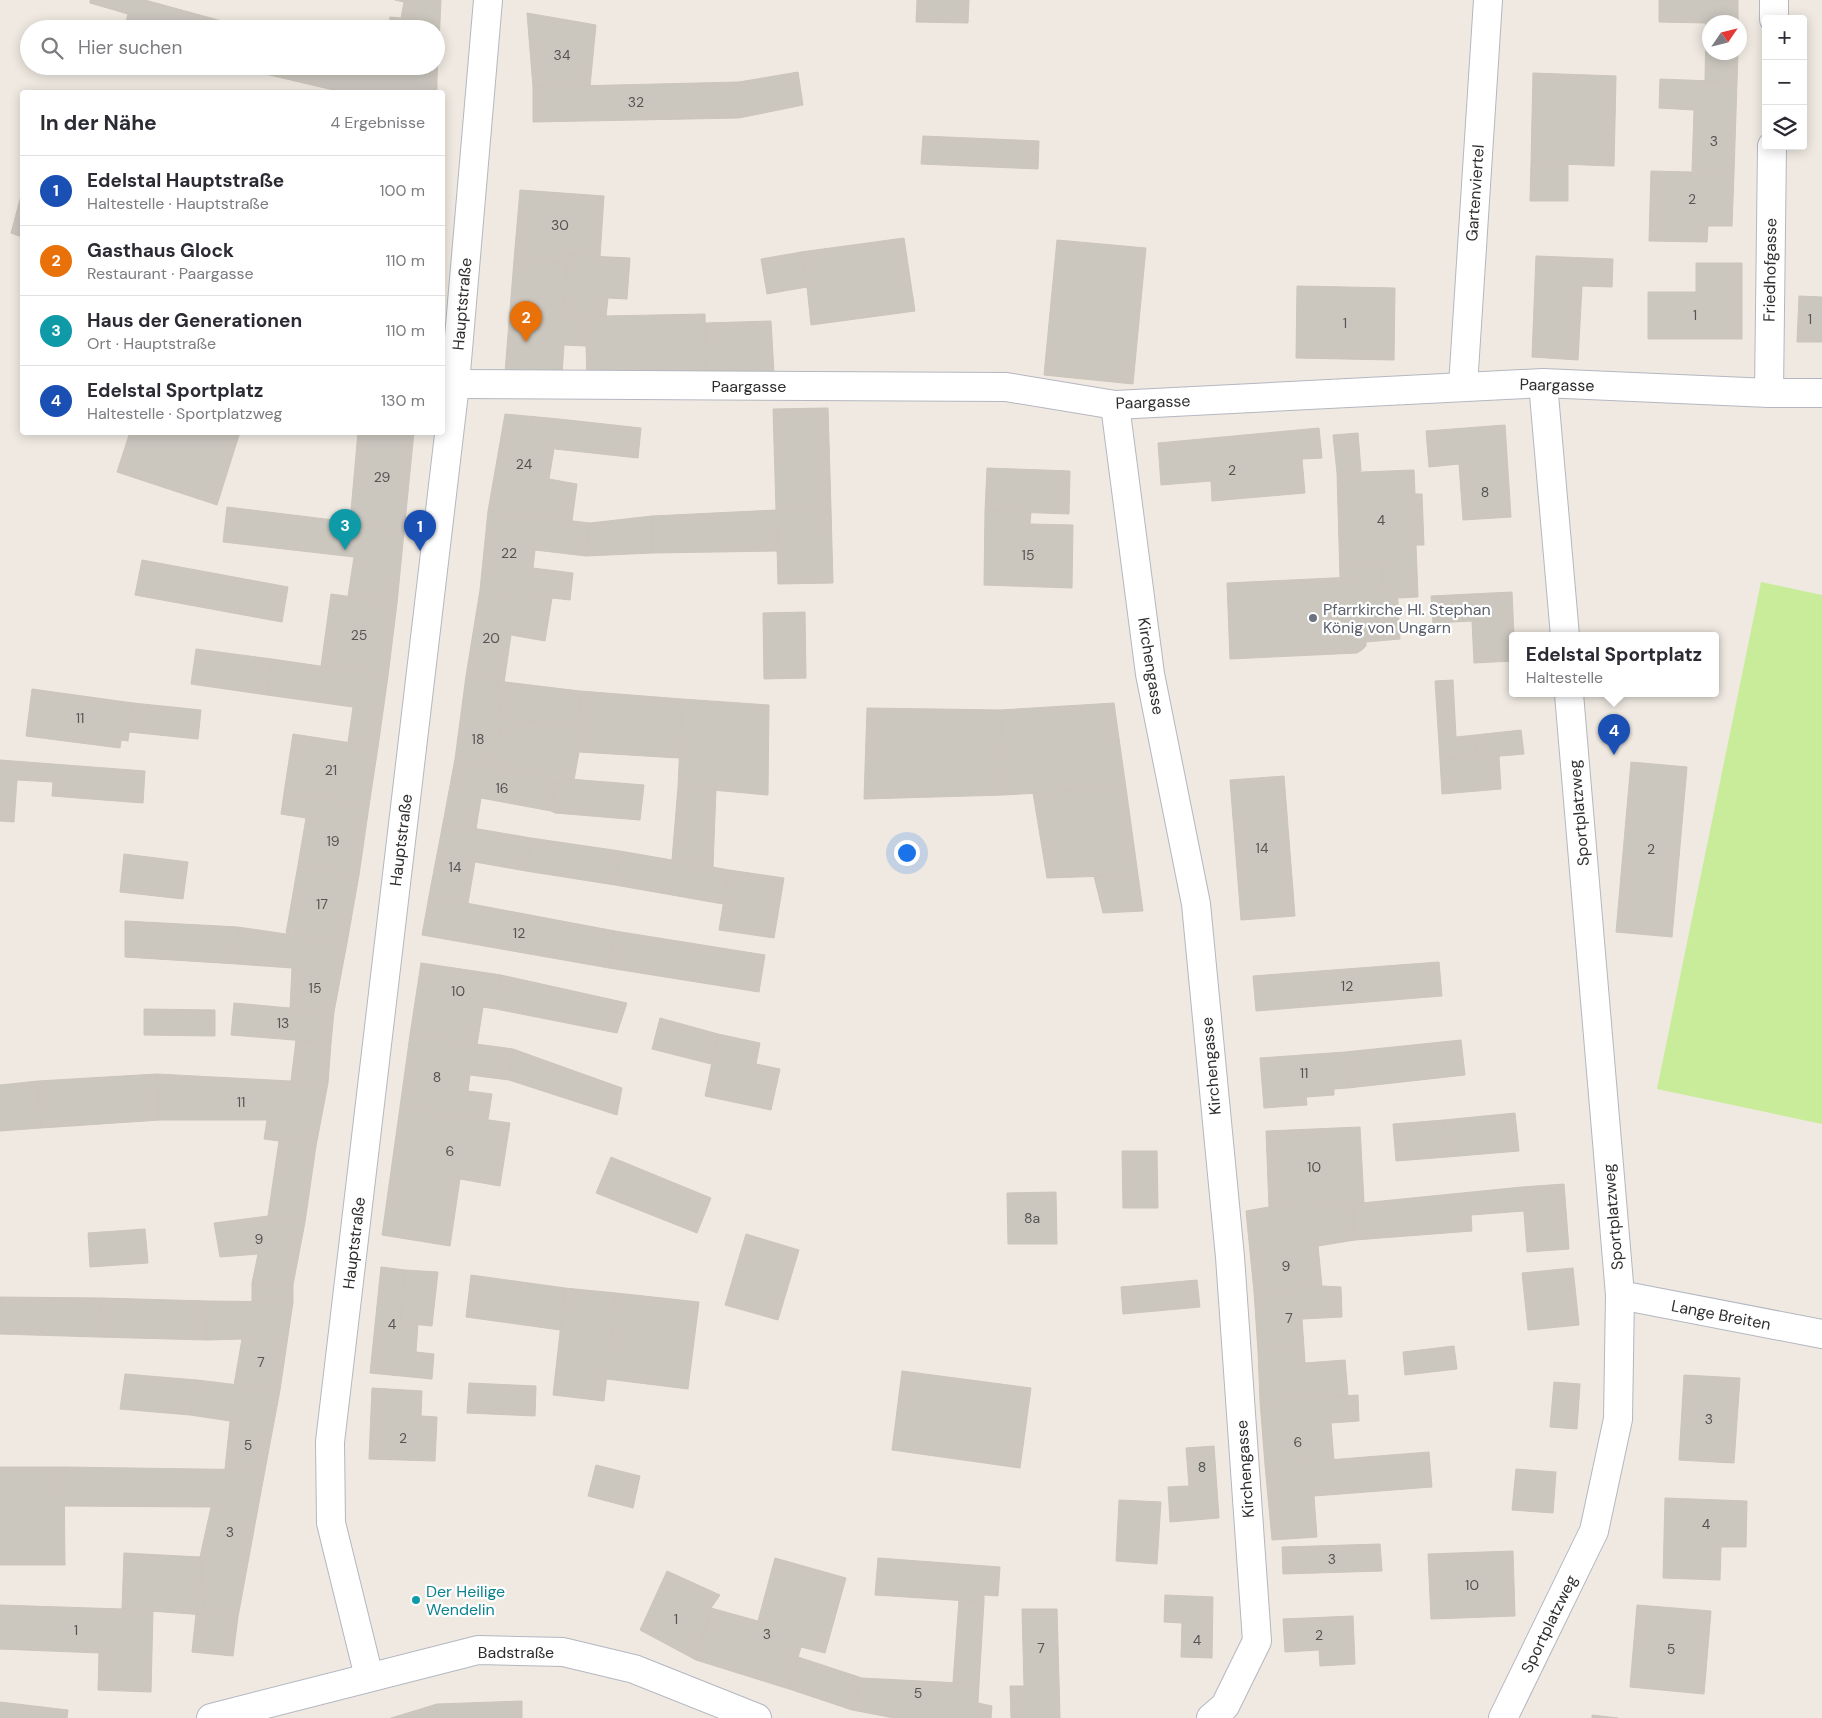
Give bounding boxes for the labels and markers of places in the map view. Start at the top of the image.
pin: 2 [510,301,542,342]
pin: 3 [329,509,361,550]
pin: 1 [404,510,436,551]
place label: Pfarrkirche Hl. Stephan König von Ungarn [1323,599,1491,638]
marker: Pfarrkirche Hl. Stephan König von Ungarn [1307,612,1319,624]
pin: 4 [1598,714,1630,755]
place label: Der Heilige Wendelin [426,1581,505,1620]
marker: Der Heilige Wendelin [410,1594,422,1606]

